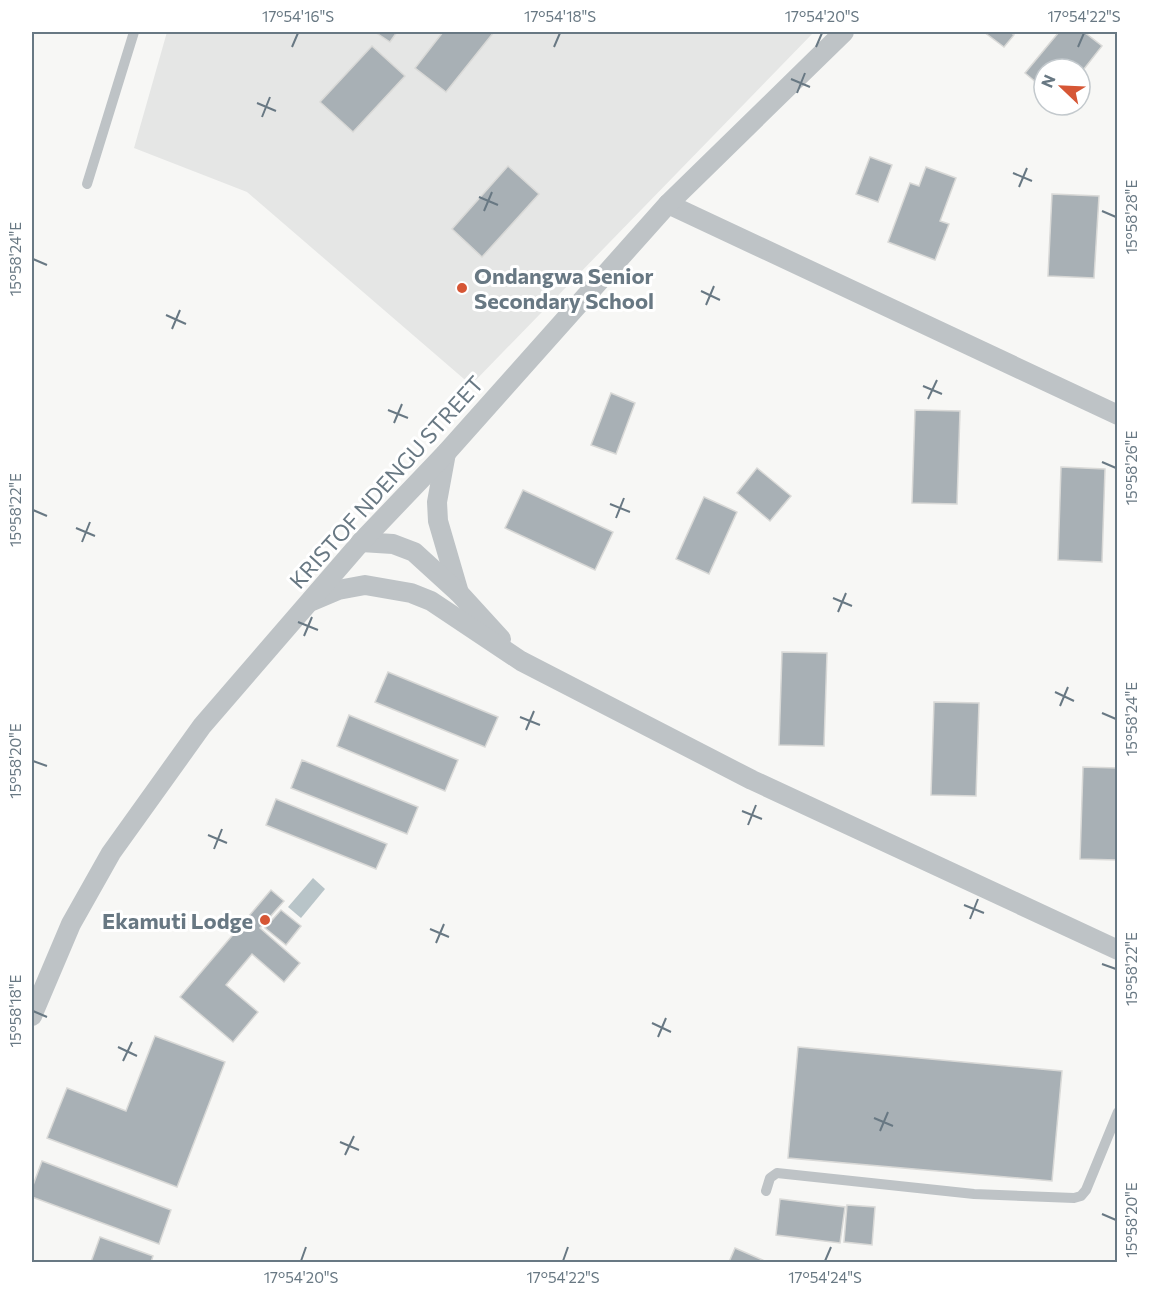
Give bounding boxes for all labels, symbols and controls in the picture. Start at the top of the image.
text: 17°54'16"S [262,7,334,25]
text: 17°54'18"S [524,7,596,25]
text: 17°54'20"S [785,7,859,25]
text: 17°54'22"S [1047,7,1121,25]
north arrow [1032,57,1092,117]
text: N [1037,72,1059,90]
text: 15°58'28"E [1122,180,1140,254]
text: 15°58'24"E [6,222,24,296]
place label: Ondangwa Senior Secondary School [474,262,654,314]
marker: Ondangwa Senior Secondary School [455,281,469,295]
street label: KRISTOF NDENGU STREET [283,370,489,594]
text: 15°58'26"E [1122,431,1140,505]
text: 15°58'22"E [6,473,24,547]
text: 15°58'24"E [1122,682,1140,756]
text: 15°58'20"E [6,723,24,799]
place label: Ekamuti Lodge [102,907,253,934]
marker: Ekamuti Lodge [258,913,272,927]
text: 15°58'22"E [1122,932,1140,1006]
text: 15°58'18"E [6,974,24,1047]
text: 15°58'20"E [1122,1182,1140,1258]
text: 17°54'20"S [264,1268,338,1286]
text: 17°54'22"S [526,1268,600,1286]
text: 17°54'24"S [788,1268,862,1286]

